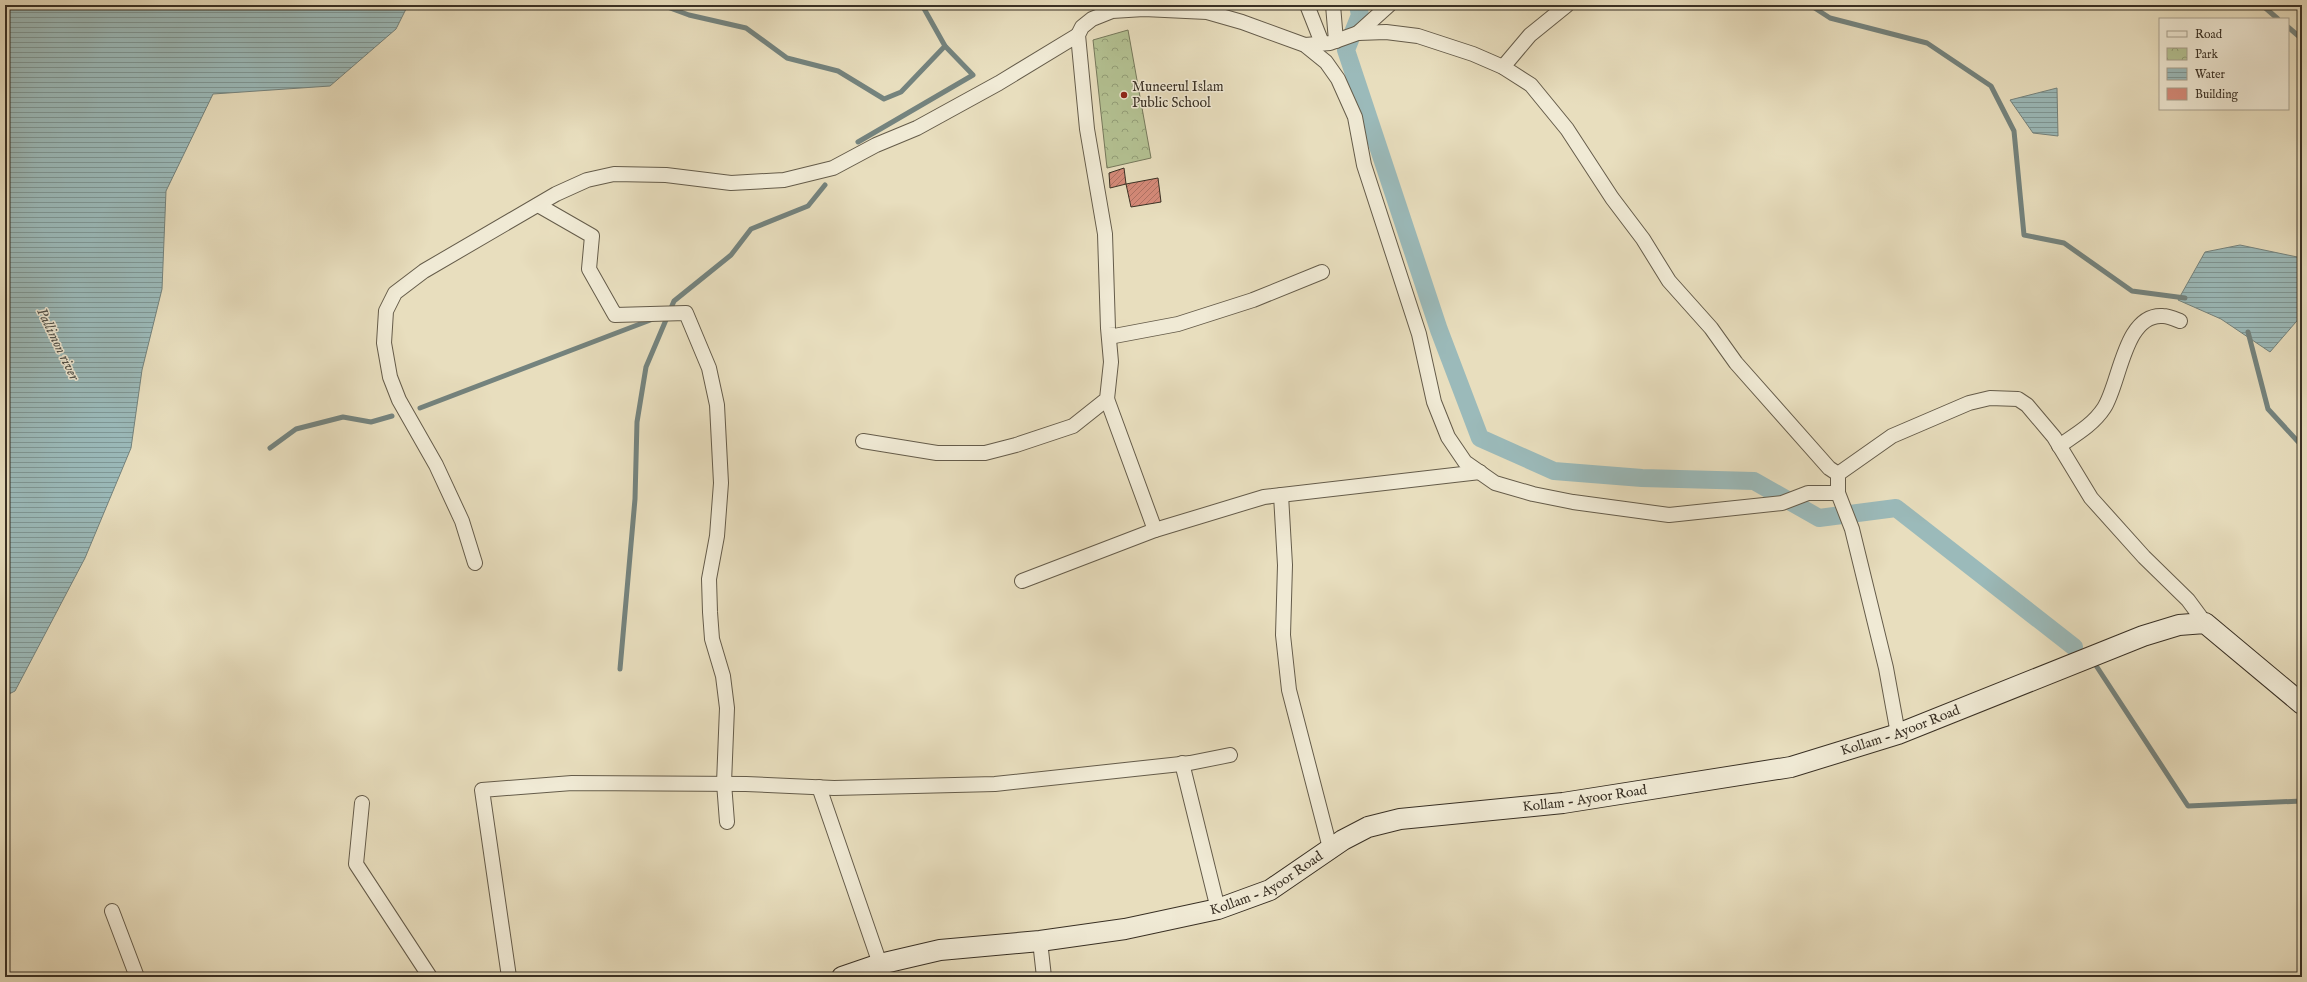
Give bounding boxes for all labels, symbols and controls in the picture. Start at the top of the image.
legend [2159,18,2289,110]
text: Road [2195,27,2223,42]
text: Park [2195,47,2218,62]
text: Water [2195,67,2226,82]
place label: Muneerul Islam Public School [1132,78,1224,112]
text: Building [2195,87,2239,102]
marker: Muneerul Islam Public School [1119,90,1129,100]
water label: Pallimon river [32,305,84,384]
street label: Kollam - Ayoor Road [1839,701,1963,760]
street label: Kollam - Ayoor Road [1522,781,1649,816]
street label: Kollam - Ayoor Road [1208,847,1327,919]

